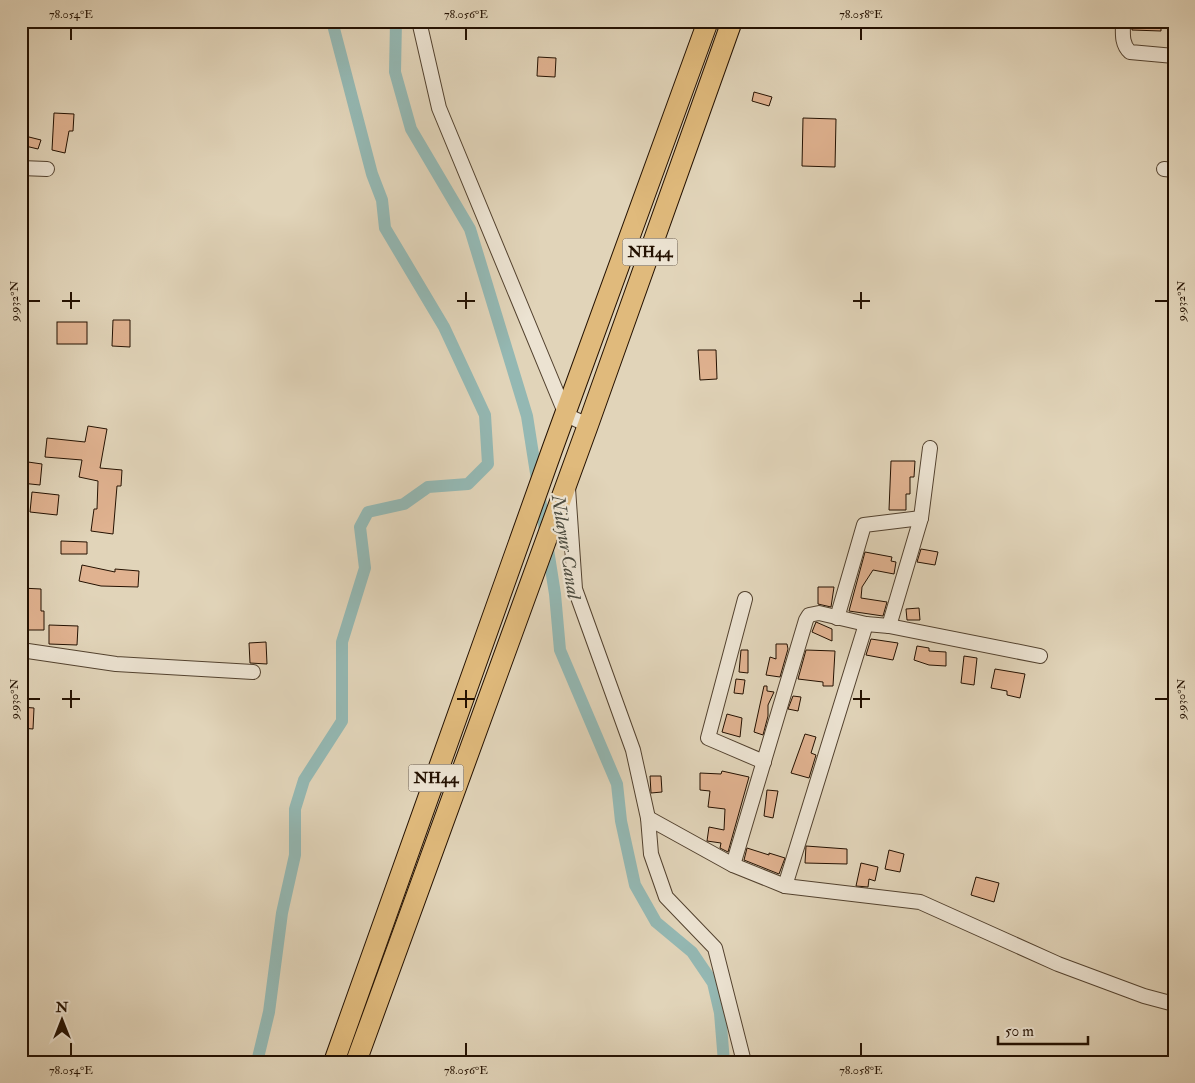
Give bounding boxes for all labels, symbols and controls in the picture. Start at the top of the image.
text: 78.054°E [49,7,93,22]
text: 78.056°E [444,7,488,22]
text: 78.058°E [839,7,883,22]
road number: NH44 [622,238,678,266]
text: 9.932°N [7,281,22,322]
text: 9.932°N [1174,281,1189,322]
water label: Nilayur Canal [546,492,586,602]
text: 9.930°N [7,679,22,720]
text: 9.930°N [1174,679,1189,720]
road number: NH44 [408,764,464,791]
north arrow [38,996,88,1046]
text: N [55,999,69,1016]
scale bar [998,1013,1088,1045]
text: 50 m [1005,1022,1034,1041]
text: 78.054°E [49,1063,93,1078]
text: 78.056°E [444,1063,488,1078]
text: 78.058°E [839,1063,883,1078]

